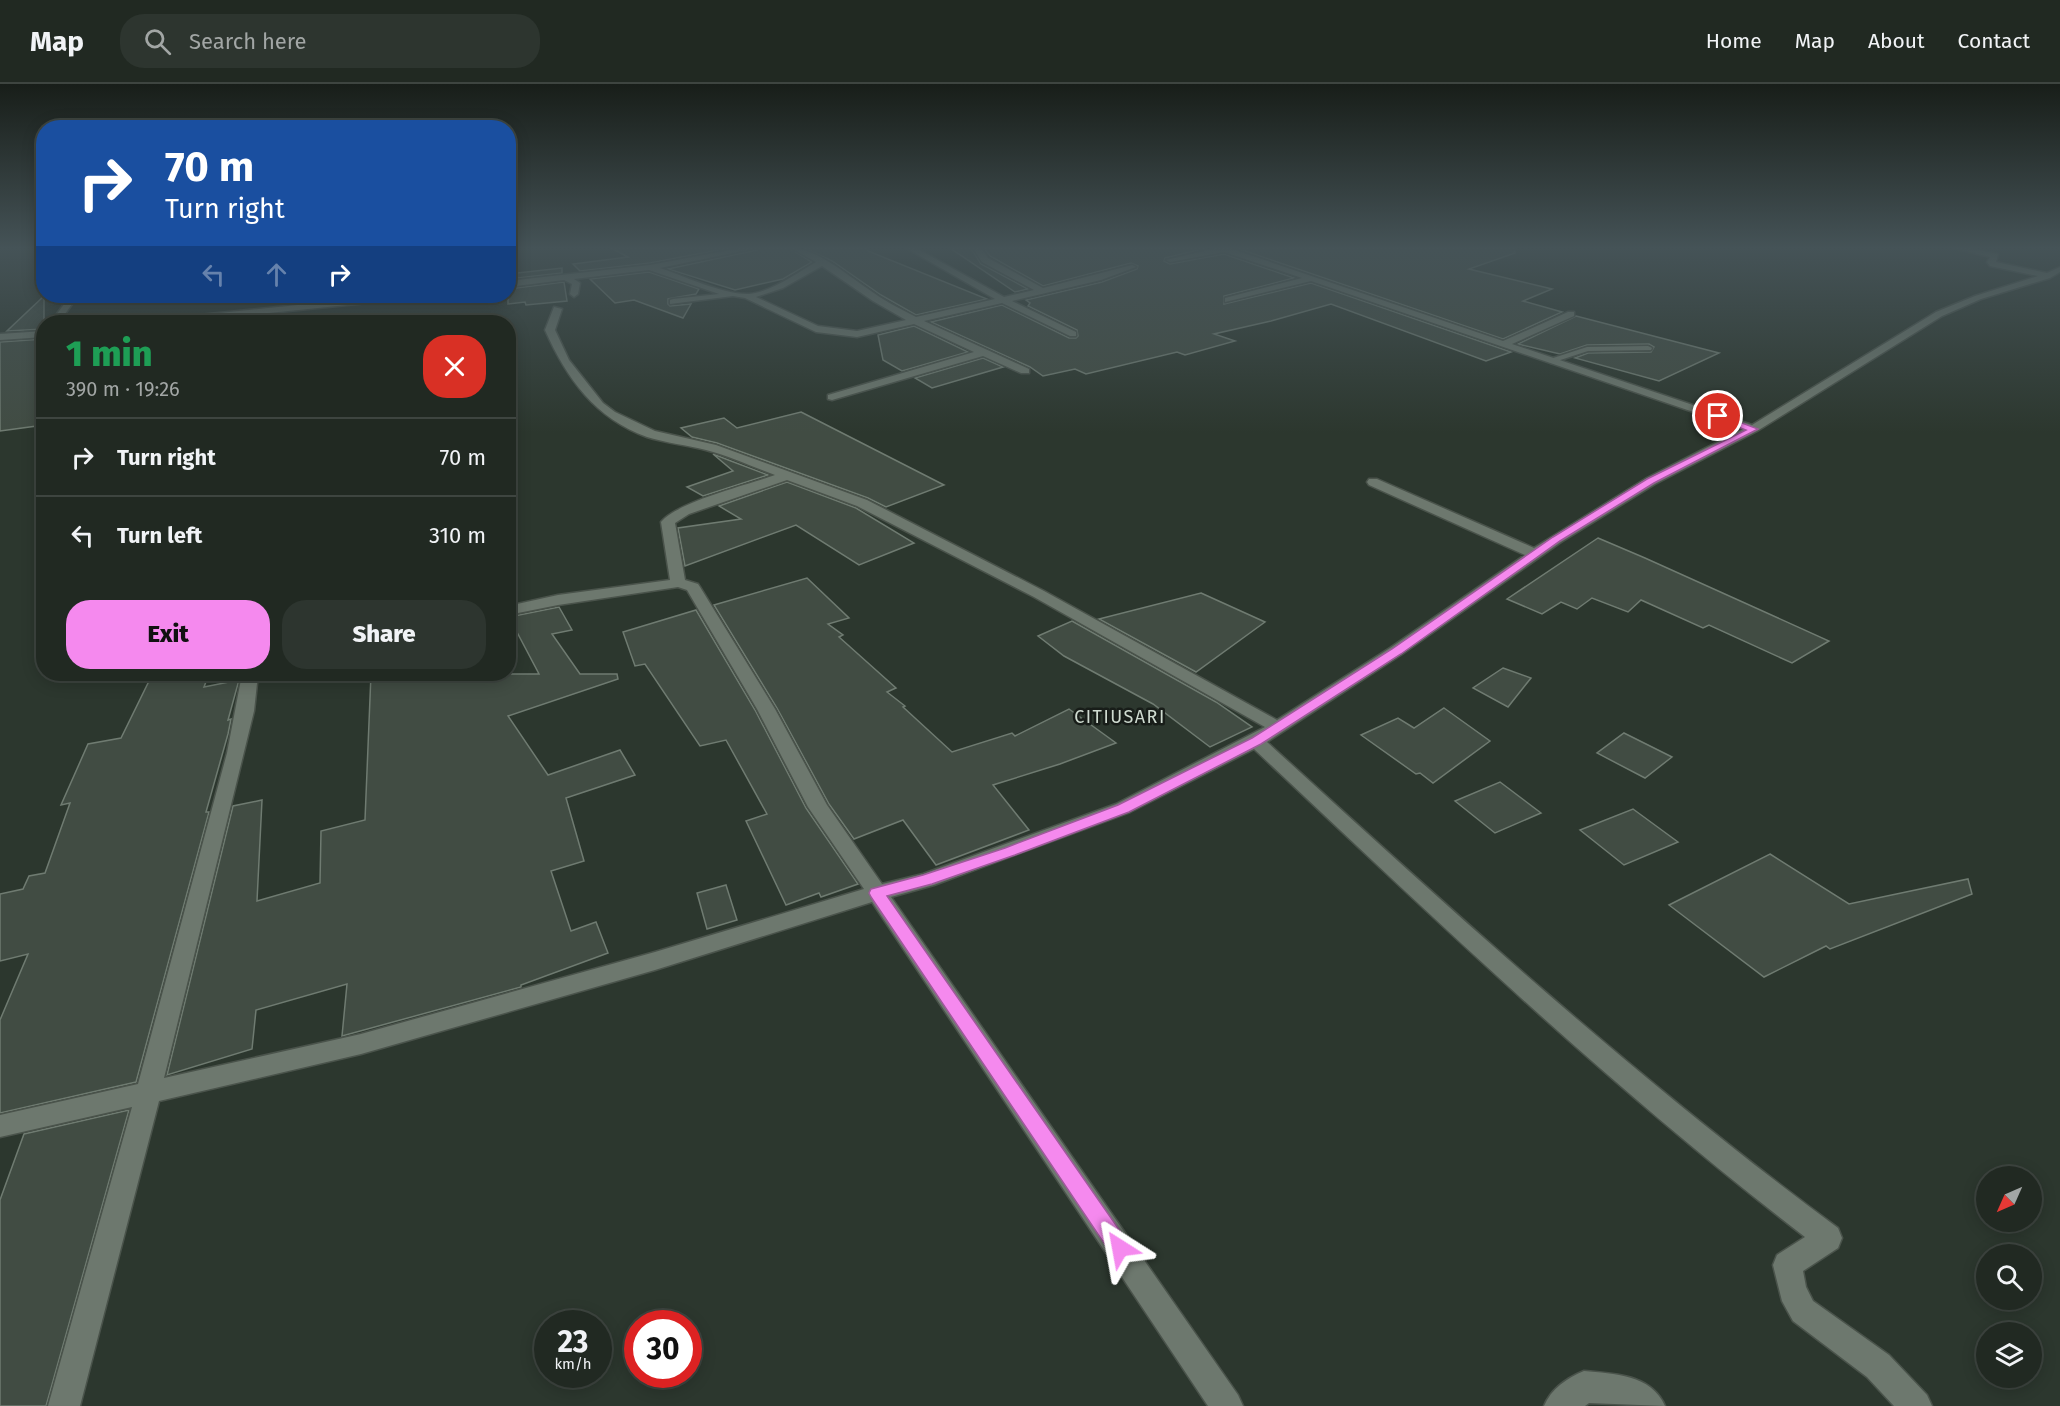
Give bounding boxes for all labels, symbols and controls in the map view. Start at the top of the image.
search box [120,14,540,68]
text: Map [30,25,84,58]
icon: search [141,25,174,58]
text: Search here [189,28,307,55]
text: Home [1706,28,1762,54]
text: Map [1795,28,1835,54]
text: About [1868,28,1925,54]
text: Contact [1958,28,2030,54]
text: 70 m [165,142,254,192]
icon: right [66,144,144,222]
text: Turn right [165,193,285,225]
icon: left [197,258,230,291]
icon: ahead [260,258,293,291]
icon: right [323,258,356,291]
text: 1 min [66,332,152,376]
button: close [423,335,486,398]
text: 390 m · 19:26 [66,377,180,401]
pin [1692,390,1743,441]
icon: arrive [1701,399,1734,432]
icon: right [66,441,99,474]
text: Turn right [117,444,216,471]
text: 70 m [440,444,486,471]
icon: left [66,519,99,552]
text: Turn left [117,522,202,549]
text: 310 m [429,522,486,549]
button: Exit [66,600,270,669]
button: Share [282,600,486,669]
district label: CITIUSARI [1074,706,1166,728]
north arrow [1976,1166,2042,1232]
map controls [1976,1166,2042,1388]
position arrow [1088,1216,1152,1280]
button: search [1976,1244,2042,1310]
speed limit sign: 30 [624,1310,702,1388]
button: layers [1976,1322,2042,1388]
text: 23 [558,1324,588,1360]
text: km/h [554,1355,592,1373]

